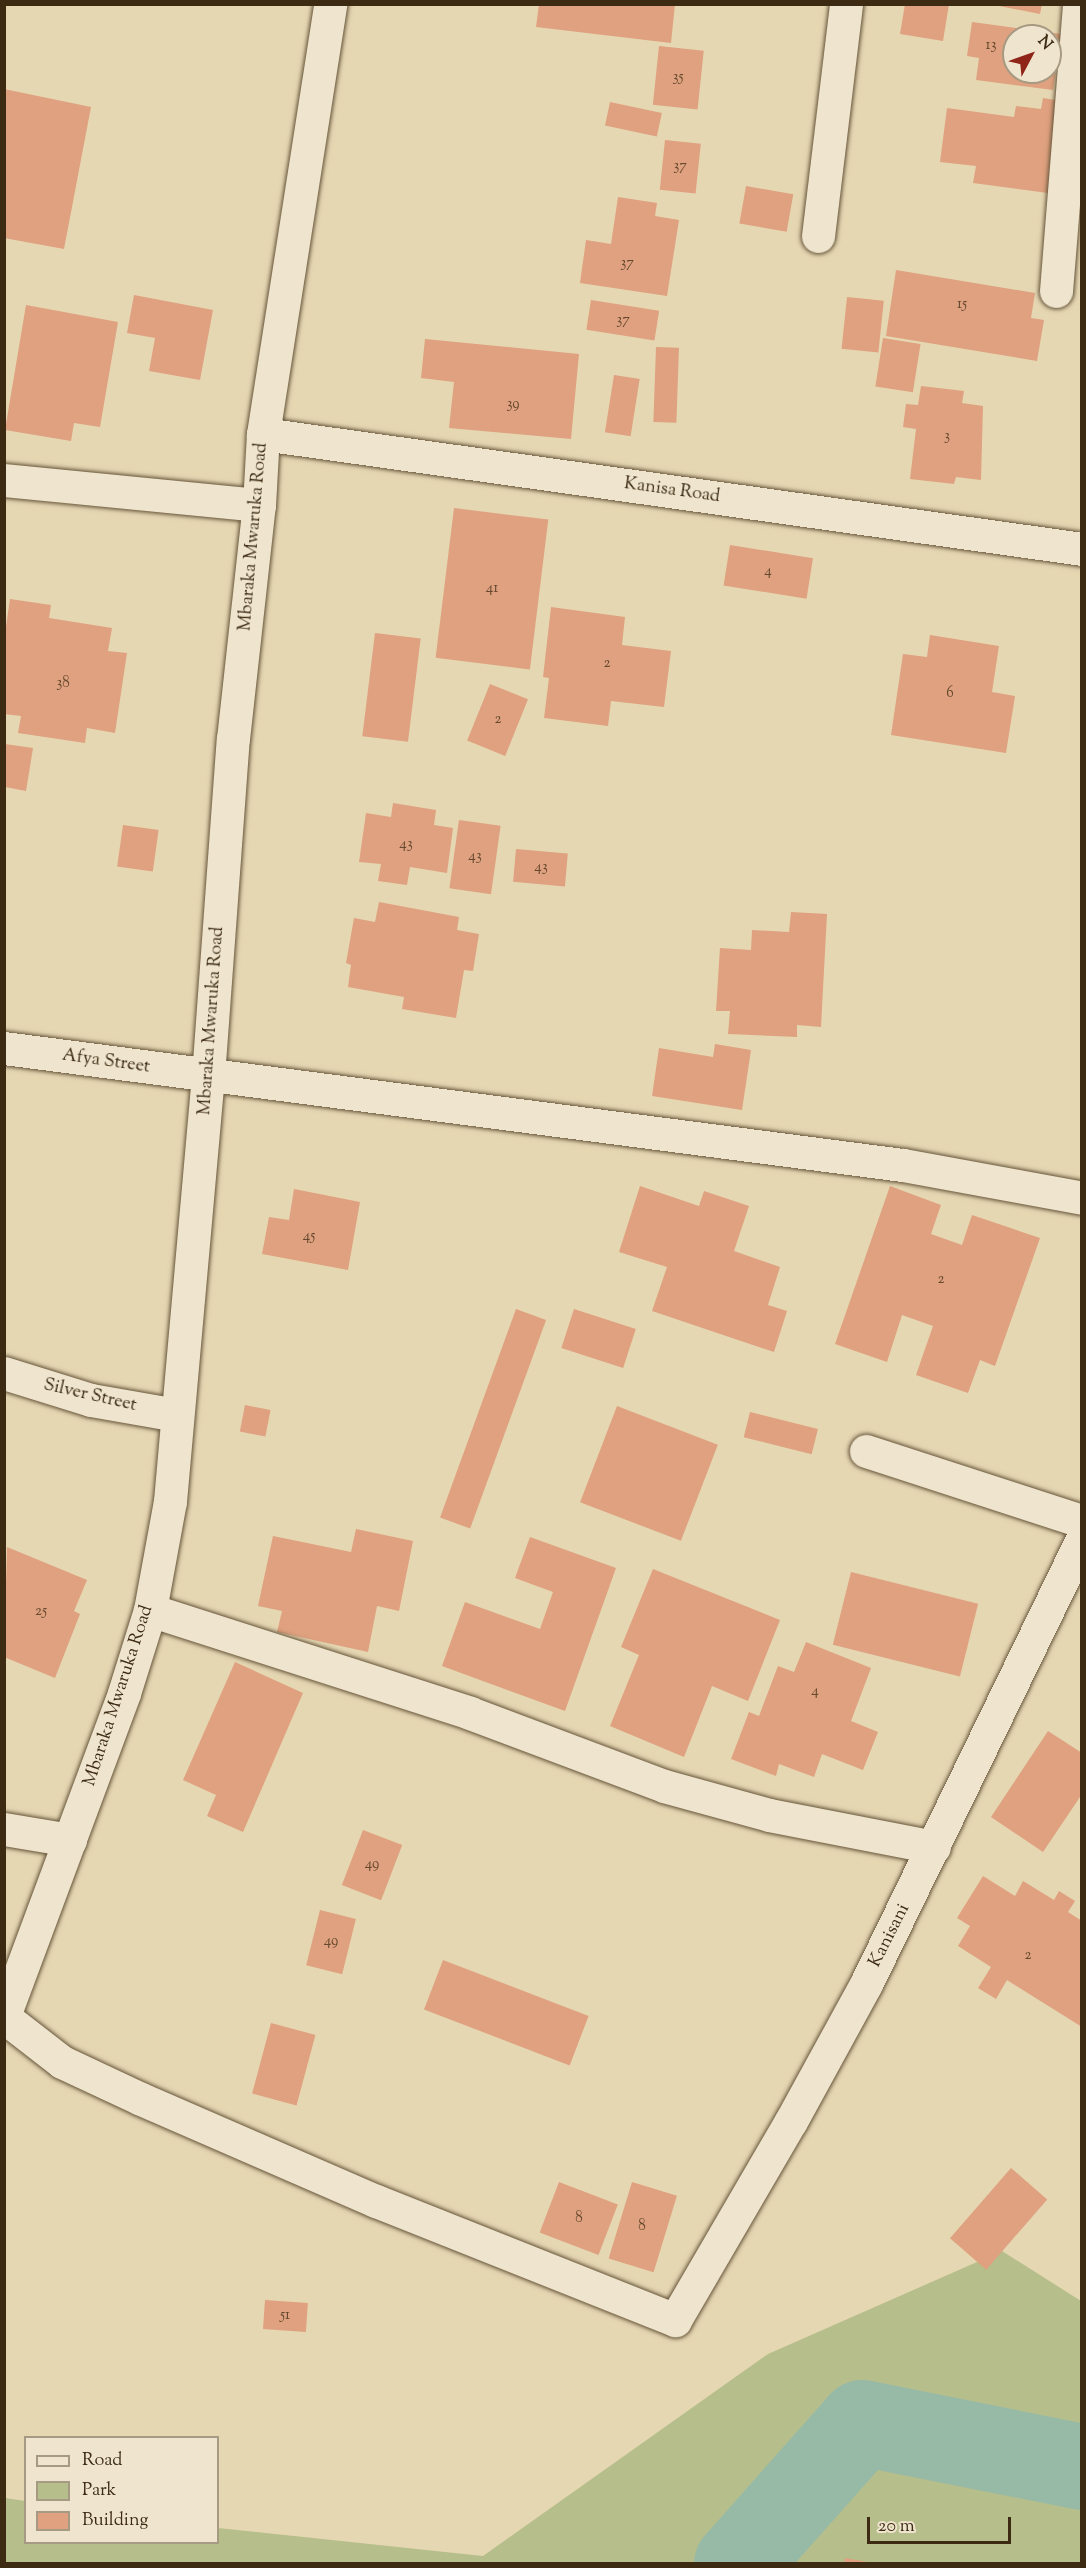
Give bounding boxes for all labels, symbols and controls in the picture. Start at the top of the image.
north arrow [1002,24,1062,84]
text: N [1032,31,1057,56]
house number: 13 [985,37,997,55]
house number: 35 [672,69,684,87]
house number: 37 [673,158,687,176]
house number: 37 [620,255,634,273]
house number: 15 [957,296,967,314]
house number: 37 [616,312,630,330]
house number: 39 [506,396,520,414]
house number: 3 [944,428,950,446]
street label: Mbaraka Mwaruka Road [235,442,273,632]
street label: Kanisa Road [623,474,721,508]
house number: 4 [764,563,772,581]
house number: 41 [486,580,498,598]
house number: 2 [603,655,611,673]
house number: 38 [56,675,70,693]
house number: 6 [946,685,954,703]
house number: 2 [494,711,502,729]
house number: 43 [399,836,413,854]
house number: 43 [468,848,482,866]
house number: 43 [534,859,548,877]
street label: Mbaraka Mwaruka Road [195,926,229,1116]
street label: Afya Street [61,1045,151,1079]
house number: 45 [303,1228,315,1246]
house number: 2 [937,1271,945,1289]
street label: Silver Street [41,1375,139,1417]
house number: 25 [35,1603,47,1621]
street label: Mbaraka Mwaruka Road [80,1603,158,1789]
house number: 4 [811,1683,819,1701]
house number: 49 [365,1856,379,1874]
street label: Kanisani [865,1901,915,1971]
house number: 49 [324,1933,338,1951]
house number: 2 [1024,1947,1032,1965]
house number: 8 [575,2210,583,2228]
house number: 8 [638,2218,646,2236]
house number: 51 [280,2307,290,2325]
legend [24,2436,219,2544]
text: Road [82,2448,122,2474]
text: Park [82,2478,116,2504]
scale bar [870,2505,1014,2543]
text: Building [82,2508,148,2534]
text: 20 m [878,2514,915,2540]

